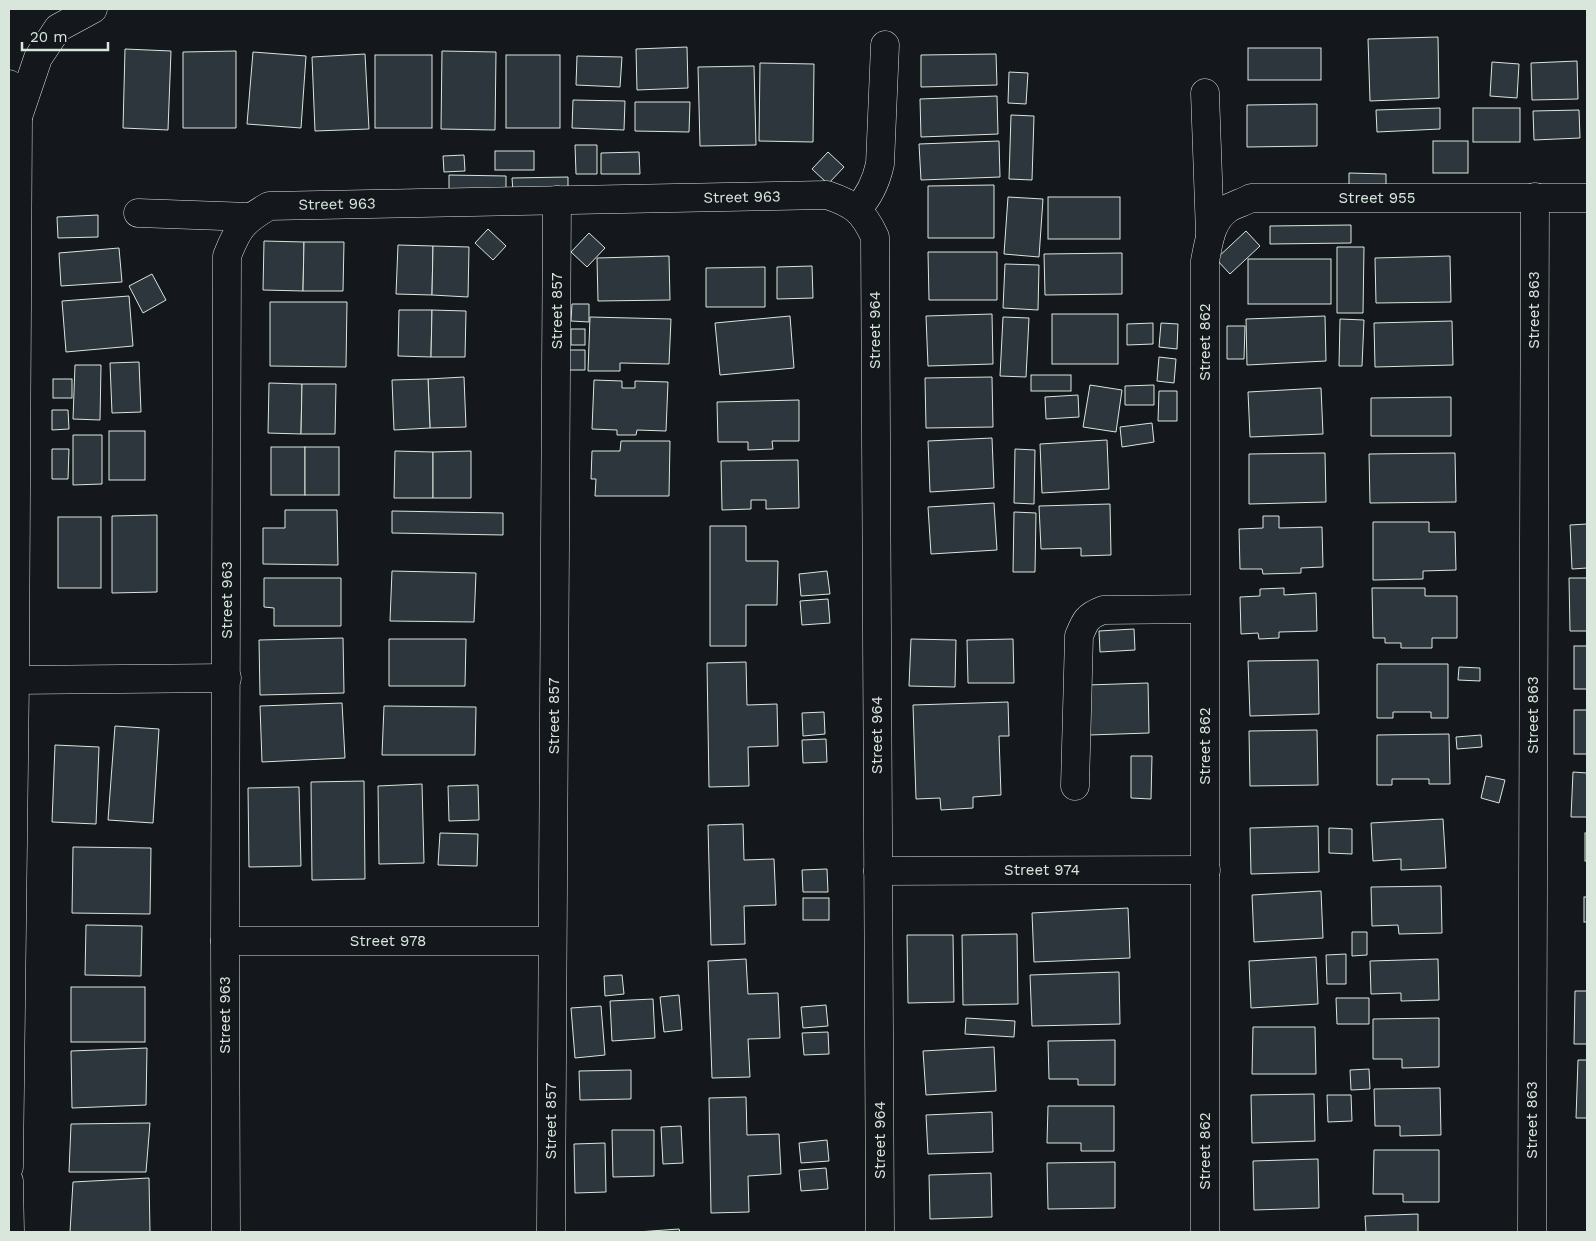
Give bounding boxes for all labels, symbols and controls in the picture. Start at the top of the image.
scale bar [22,20,109,52]
text: 20 m [30,28,68,46]
street label: Street 963 [703,187,781,207]
street label: Street 955 [1339,189,1415,207]
street label: Street 963 [298,194,376,214]
street label: Street 863 [1525,271,1543,349]
street label: Street 857 [548,273,566,349]
street label: Street 964 [866,291,884,369]
street label: Street 862 [1196,303,1214,381]
street label: Street 963 [218,561,236,639]
street label: Street 863 [1524,676,1542,754]
street label: Street 857 [545,678,563,754]
street label: Street 964 [868,696,886,774]
street label: Street 862 [1196,707,1214,785]
street label: Street 974 [1004,861,1080,879]
street label: Street 978 [350,932,426,950]
street label: Street 963 [216,976,234,1054]
street label: Street 863 [1523,1081,1541,1159]
street label: Street 857 [542,1083,560,1159]
street label: Street 964 [871,1101,889,1179]
street label: Street 862 [1196,1112,1214,1190]

